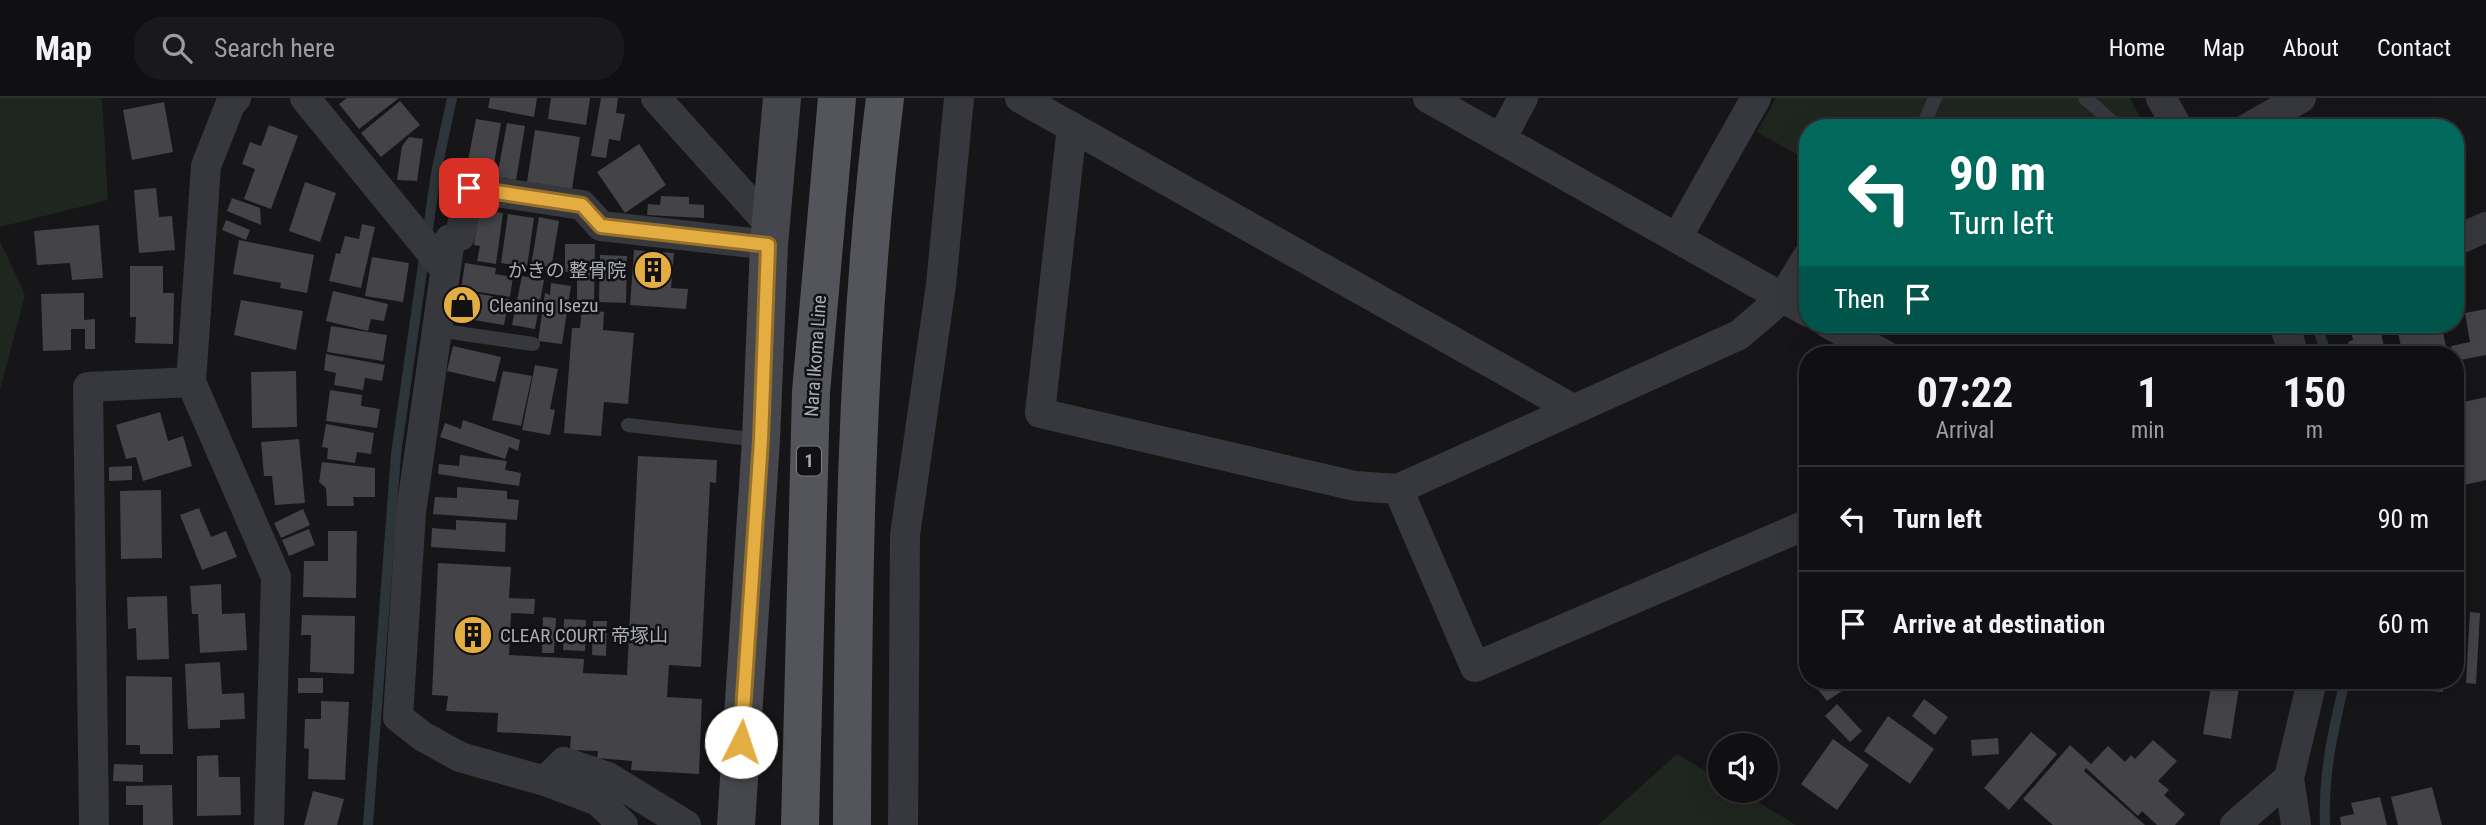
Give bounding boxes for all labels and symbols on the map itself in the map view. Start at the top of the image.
pin [439,158,499,218]
building icon: かきの 整骨院 [632,249,674,291]
place label: かきの 整骨院 [508,259,626,282]
shop icon: Cleaning Isezu [441,284,483,326]
place label: Cleaning Isezu [489,294,598,317]
street label: Nara Ikoma Line [800,294,831,418]
road number: 1 [797,446,821,475]
building icon: CLEAR COURT 帝塚山 [452,614,494,656]
place label: CLEAR COURT 帝塚山 [500,624,668,647]
position arrow [704,705,778,779]

